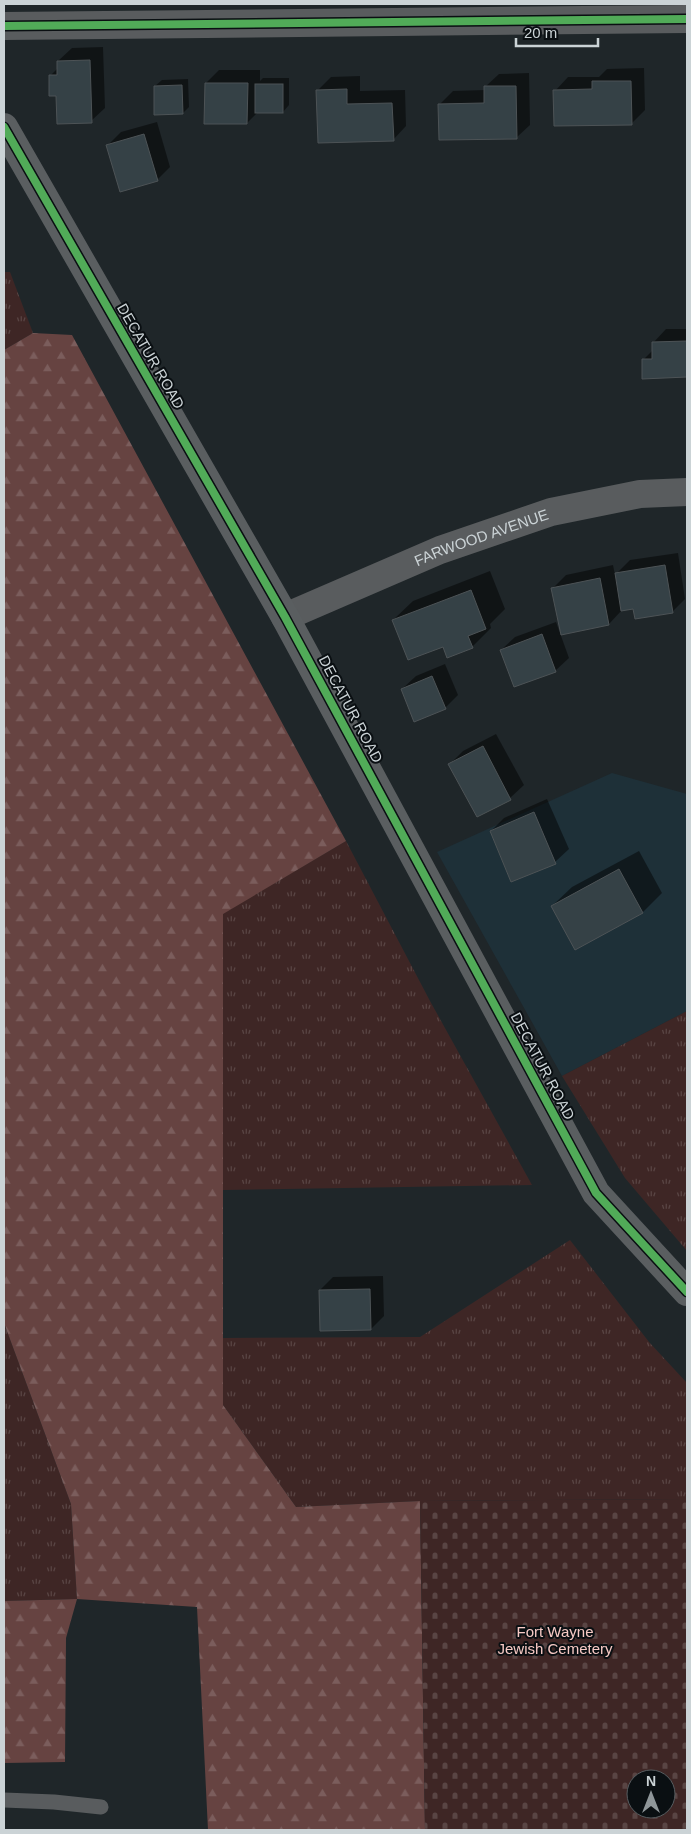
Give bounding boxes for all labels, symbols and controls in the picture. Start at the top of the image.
scale bar [516,15,598,47]
text: 20 m [524,24,557,41]
street label: DECATUR ROAD [114,300,188,412]
street label: FARWOOD AVENUE [411,505,550,569]
street label: DECATUR ROAD [316,653,386,766]
street label: DECATUR ROAD [508,1010,578,1123]
park label: Fort Wayne Jewish Cemetery [497,1623,613,1657]
north arrow [626,1769,676,1819]
text: N [646,1773,656,1789]

